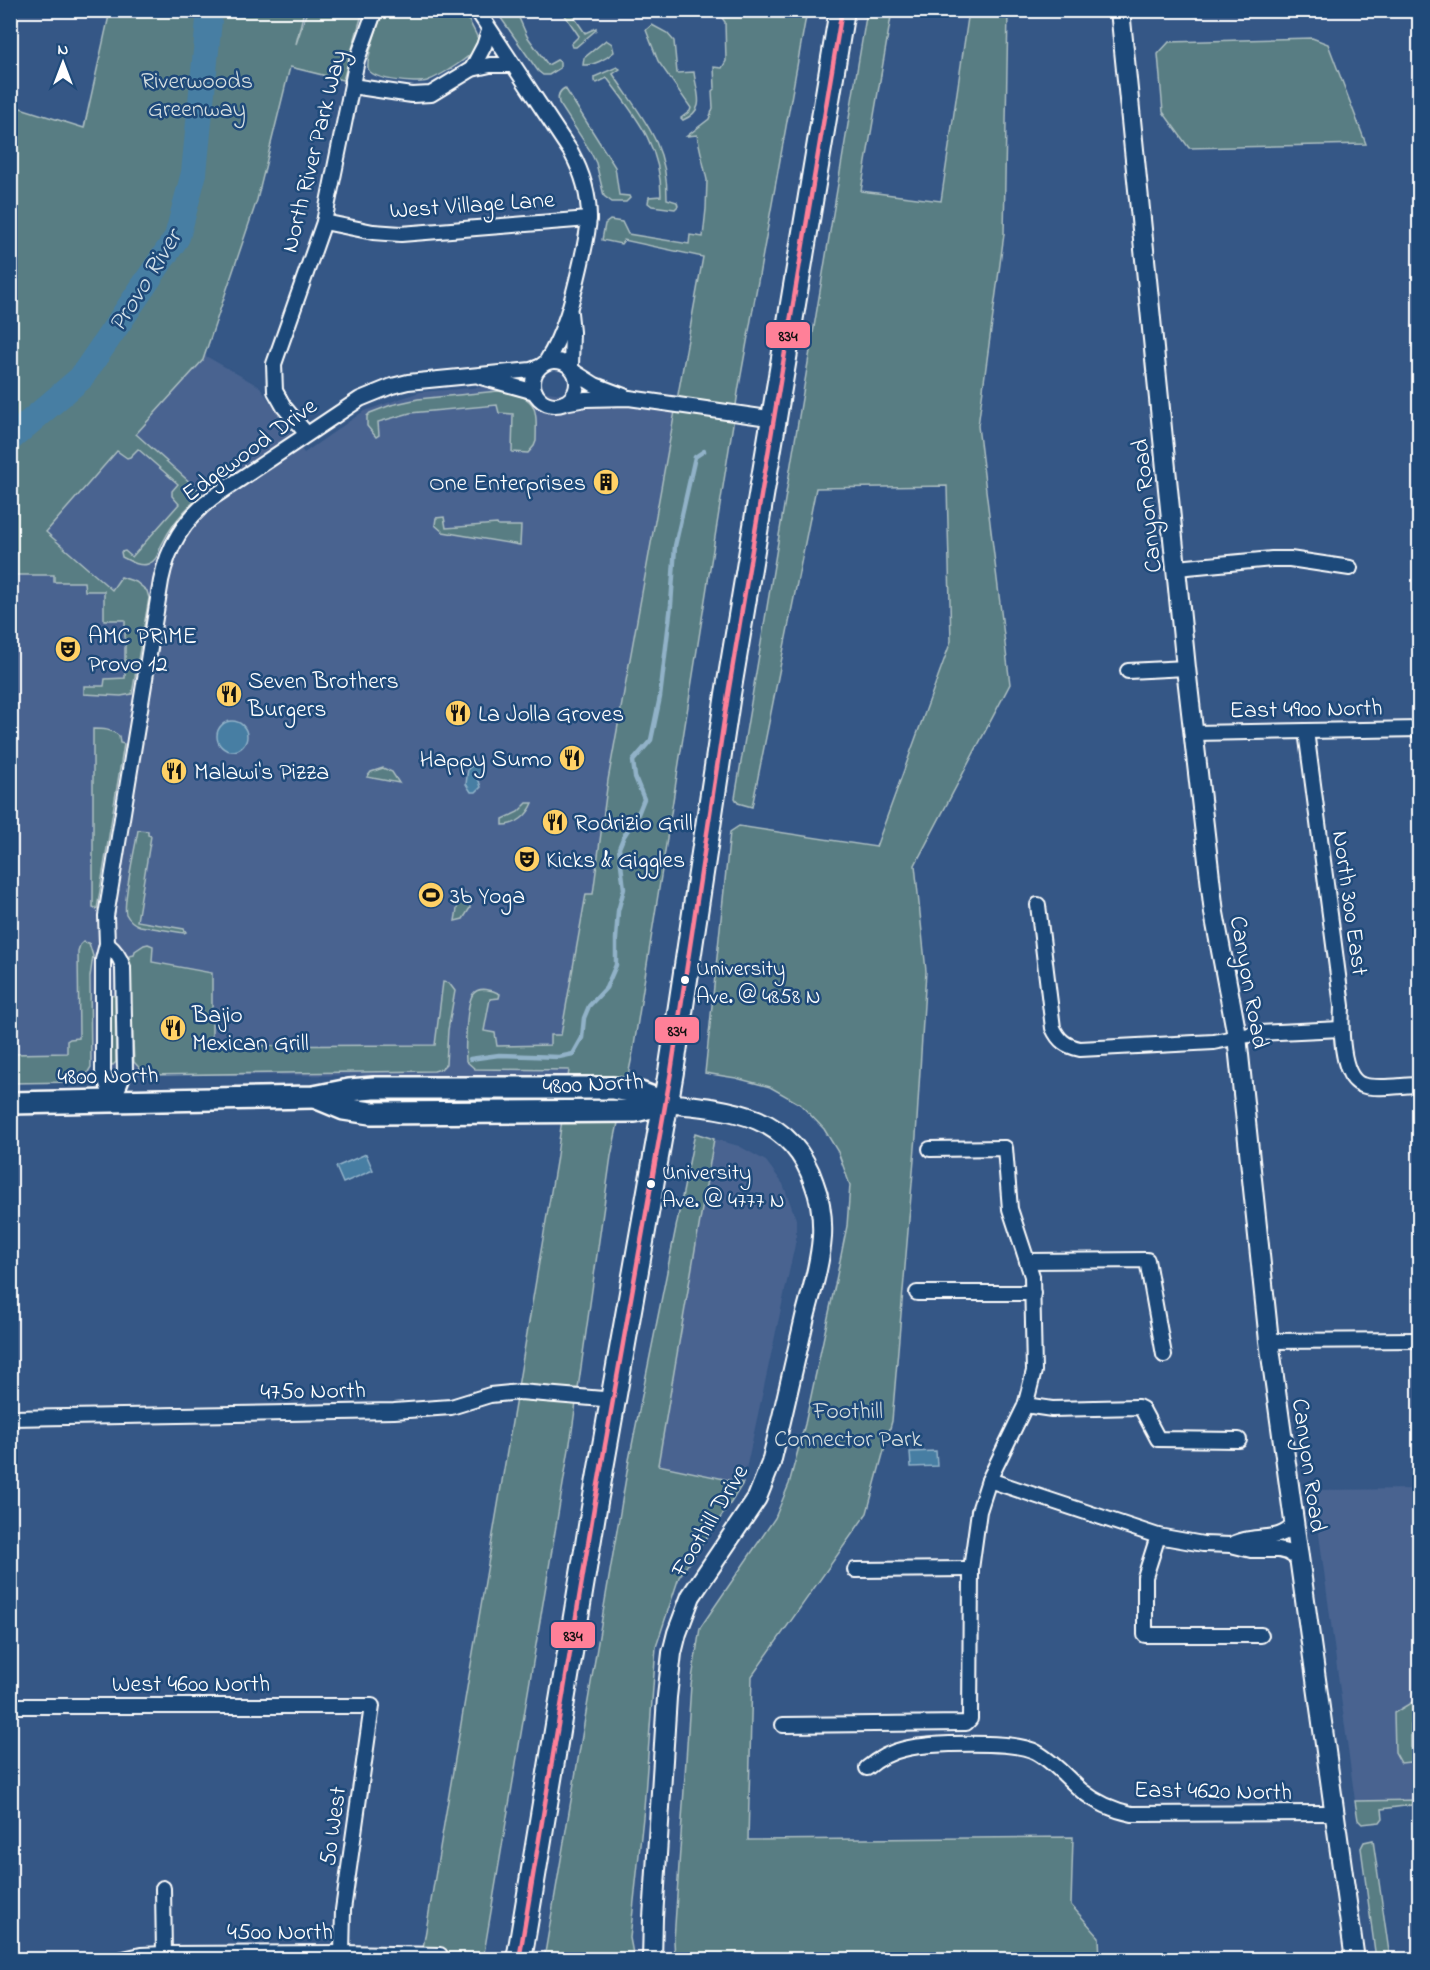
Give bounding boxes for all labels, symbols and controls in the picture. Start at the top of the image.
north arrow [33,33,93,93]
text: N [58,38,69,62]
street label: North River Park Way [273,47,358,257]
park label: Riverwoods Greenway [141,65,253,129]
street label: West Village Lane [388,183,556,230]
water label: Provo River [100,220,195,340]
line badge: 834 [765,321,811,349]
text: 834 [777,325,798,349]
street label: Edgewood Drive [176,390,326,512]
street label: Canyon Road [1124,436,1174,574]
place label: One Enterprises [429,467,586,502]
building icon: One Enterprises [591,467,621,497]
place label: AMC PRIME Provo 12 [88,620,197,683]
theatre icon: AMC PRIME Provo 12 [53,634,83,664]
place label: Seven Brothers Burgers [247,665,399,728]
restaurant icon: Seven Brothers Burgers [214,679,244,709]
street label: East 4900 North [1229,692,1383,729]
restaurant icon: La Jolla Groves [443,698,473,728]
place label: La Jolla Groves [478,698,624,733]
place label: Happy Sumo [419,743,552,779]
restaurant icon: Happy Sumo [557,743,587,773]
restaurant icon: Malawi's Pizza [159,756,189,786]
place label: Malawi's Pizza [194,756,329,791]
restaurant icon: Rodrizio Grill [540,807,570,837]
place label: Rodrizio Grill [574,807,693,842]
street label: North 300 East [1321,829,1376,978]
theatre icon: Kicks & Giggles [512,844,542,874]
place label: Kicks & Giggles [546,844,685,879]
sports icon: 3b Yoga [416,880,446,910]
place label: 3b Yoga [450,880,525,915]
street label: Canyon Road [1218,913,1277,1052]
place label: University Ave. @ 4858 N [696,954,820,1014]
marker: University Ave. @ 4858 N [679,974,691,986]
place label: Bajio Mexican Grill [191,999,309,1062]
restaurant icon: Bajio Mexican Grill [158,1013,188,1043]
line badge: 834 [654,1016,700,1044]
text: 834 [666,1020,687,1044]
street label: 4800 North [57,1059,159,1096]
street label: 4800 North [542,1065,645,1106]
place label: University Ave. @ 4777 N [662,1158,785,1218]
marker: University Ave. @ 4777 N [645,1178,657,1190]
street label: 4750 North [260,1374,366,1411]
park label: Foothill Connector Park [774,1395,923,1458]
street label: Canyon Road [1280,1396,1334,1535]
street label: Foothill Drive [663,1458,759,1585]
line badge: 834 [550,1621,596,1649]
text: 834 [562,1625,583,1649]
street label: West 4600 North [112,1668,270,1703]
street label: East 4620 North [1134,1774,1292,1811]
street label: 50 West [312,1784,357,1868]
street label: 4500 North [227,1916,333,1951]

